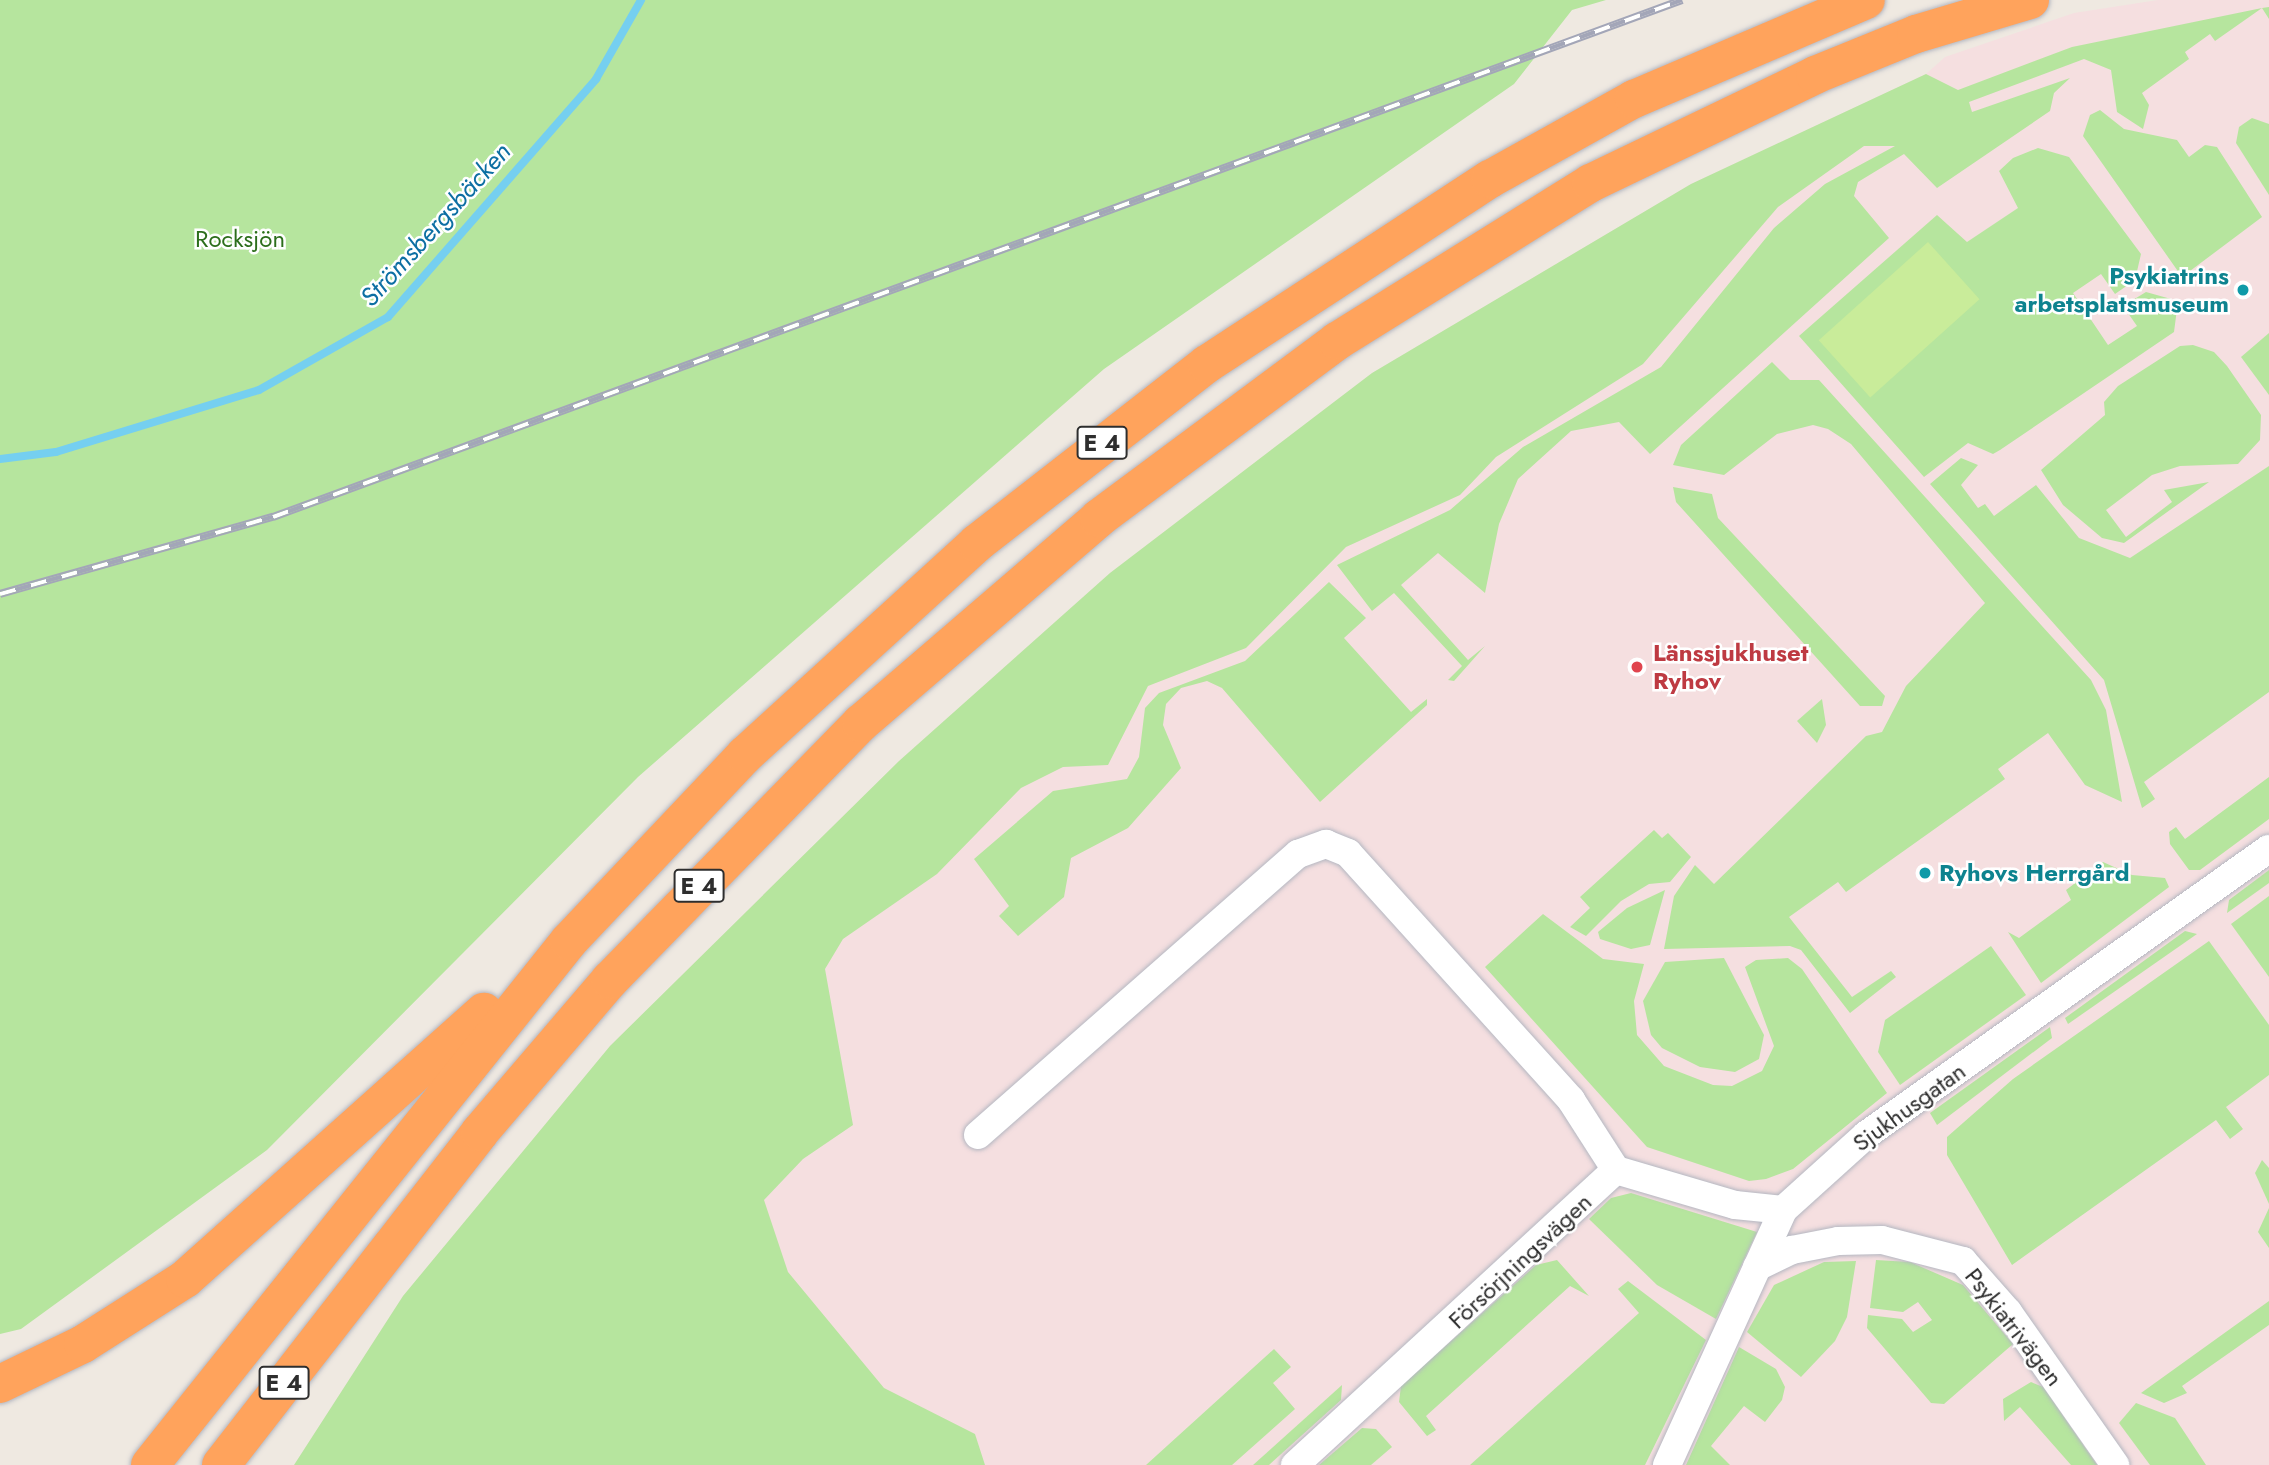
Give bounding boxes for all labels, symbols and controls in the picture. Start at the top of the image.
water label: Strömsbergsbäcken [354,137,518,313]
park label: Rocksjön [195,225,285,253]
place label: Psykiatrins arbetsplatsmuseum [2015,262,2229,318]
marker: Psykiatrins arbetsplatsmuseum [2235,282,2251,298]
road number: E 4 [1076,424,1128,462]
place label: Länssjukhuset Ryhov [1653,639,1808,695]
marker: Länssjukhuset Ryhov [1627,657,1647,677]
place label: Ryhovs Herrgård [1939,859,2130,887]
marker: Ryhovs Herrgård [1917,865,1933,881]
road number: E 4 [673,866,725,906]
street label: Sjukhusgatan [1847,1056,1971,1158]
street label: Försörjningsvägen [1442,1187,1598,1335]
street label: Psykiatrivägen [1959,1262,2069,1392]
road number: E 4 [258,1364,310,1402]

